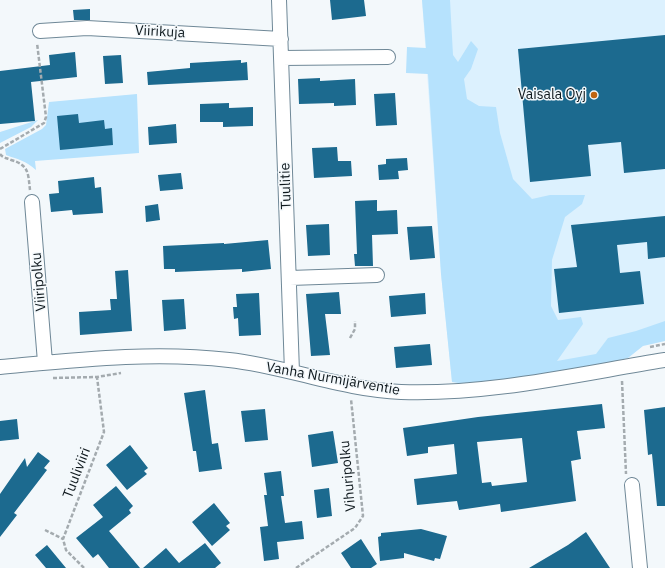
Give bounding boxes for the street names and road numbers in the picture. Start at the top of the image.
street label: Viirikuja [134,22,186,42]
street label: Tuulitie [277,162,295,210]
street label: Viiripolku [28,252,50,312]
street label: Vanha Nurmijärventie [265,359,401,399]
street label: Vihuripolku [337,440,359,512]
street label: Tuuliviiri [60,445,94,501]

